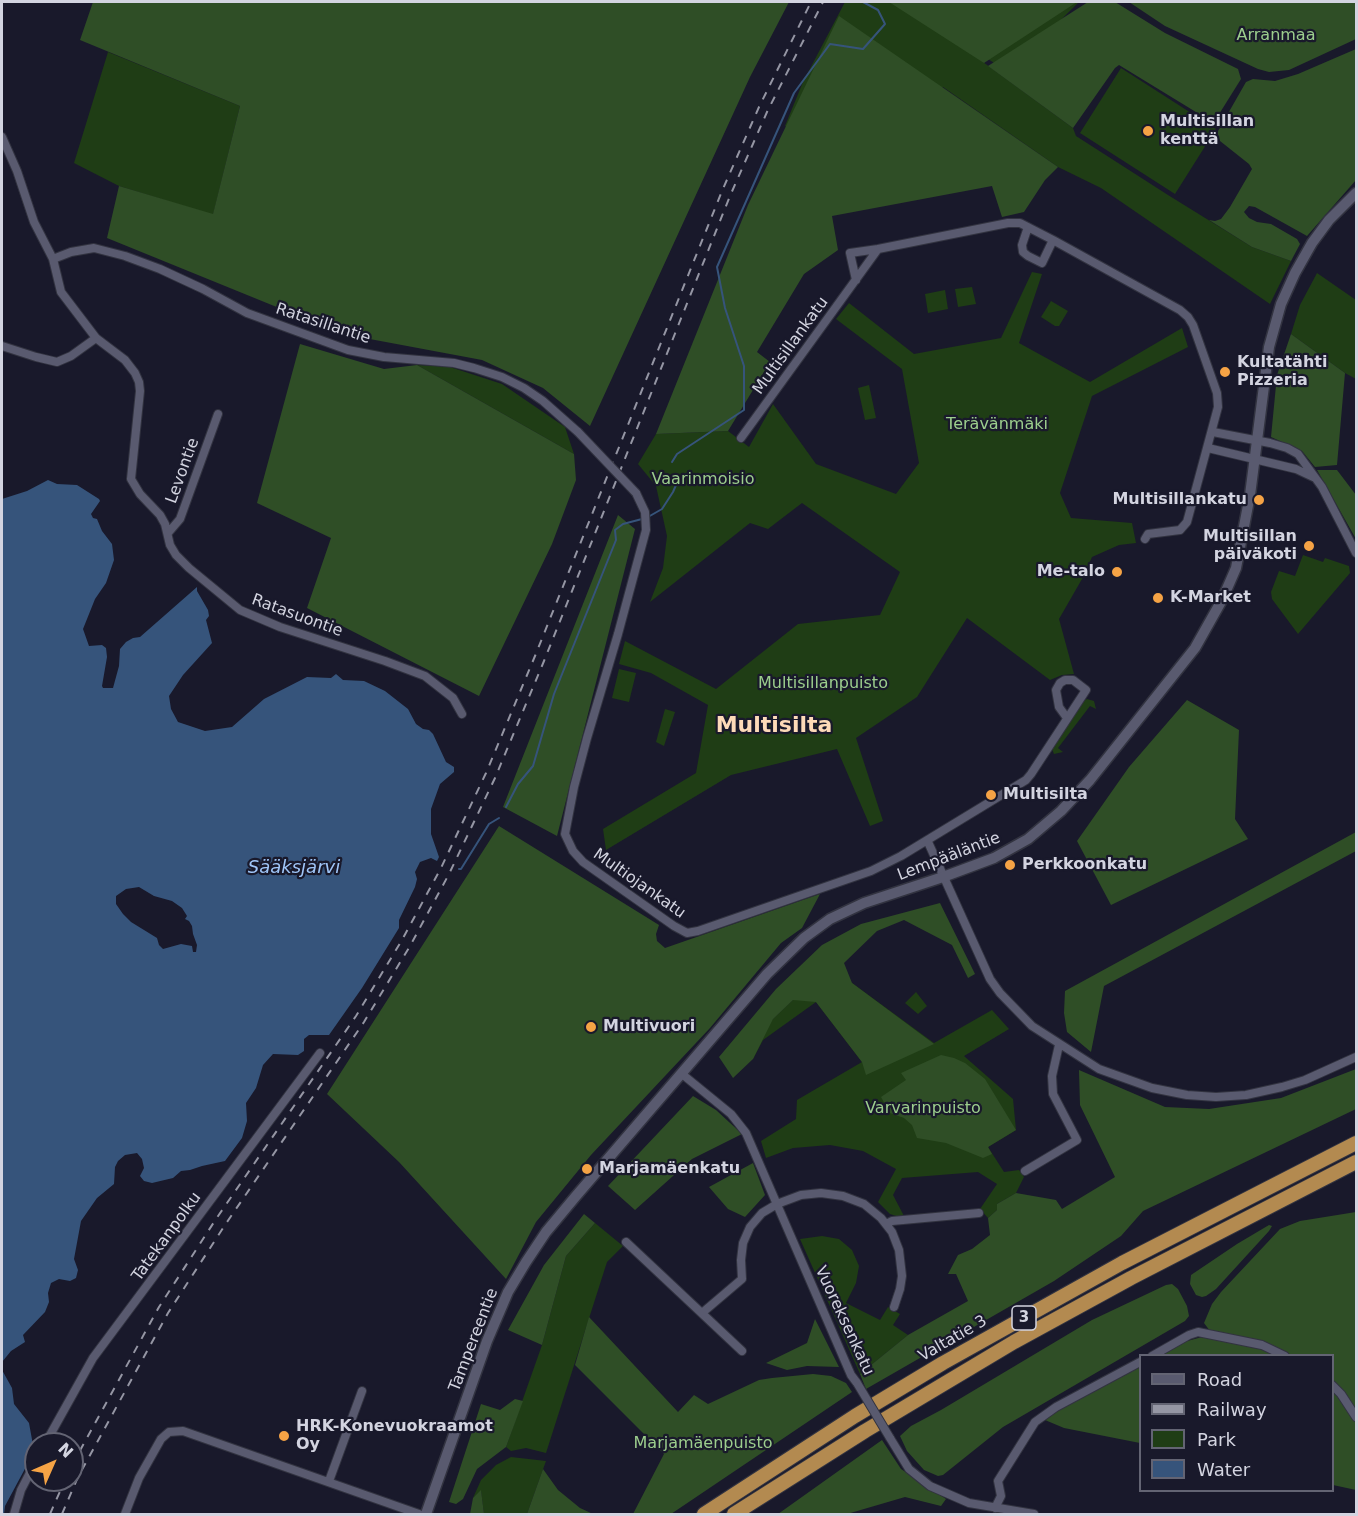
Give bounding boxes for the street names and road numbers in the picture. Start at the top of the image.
street label: Multisillankatu [749,293,833,399]
street label: Ratasillantie [273,300,373,348]
street label: Levontie [162,436,204,506]
street label: Ratasuontie [249,591,345,641]
street label: Lempääläntie [895,829,1003,885]
street label: Multiojankatu [589,845,689,923]
street label: Tatekanpolku [128,1189,206,1285]
street label: Vuoreksenkatu [810,1263,878,1379]
street label: Tampereentie [445,1286,503,1394]
road number: 3 [1012,1306,1036,1330]
street label: Valtatie 3 [915,1312,991,1366]

